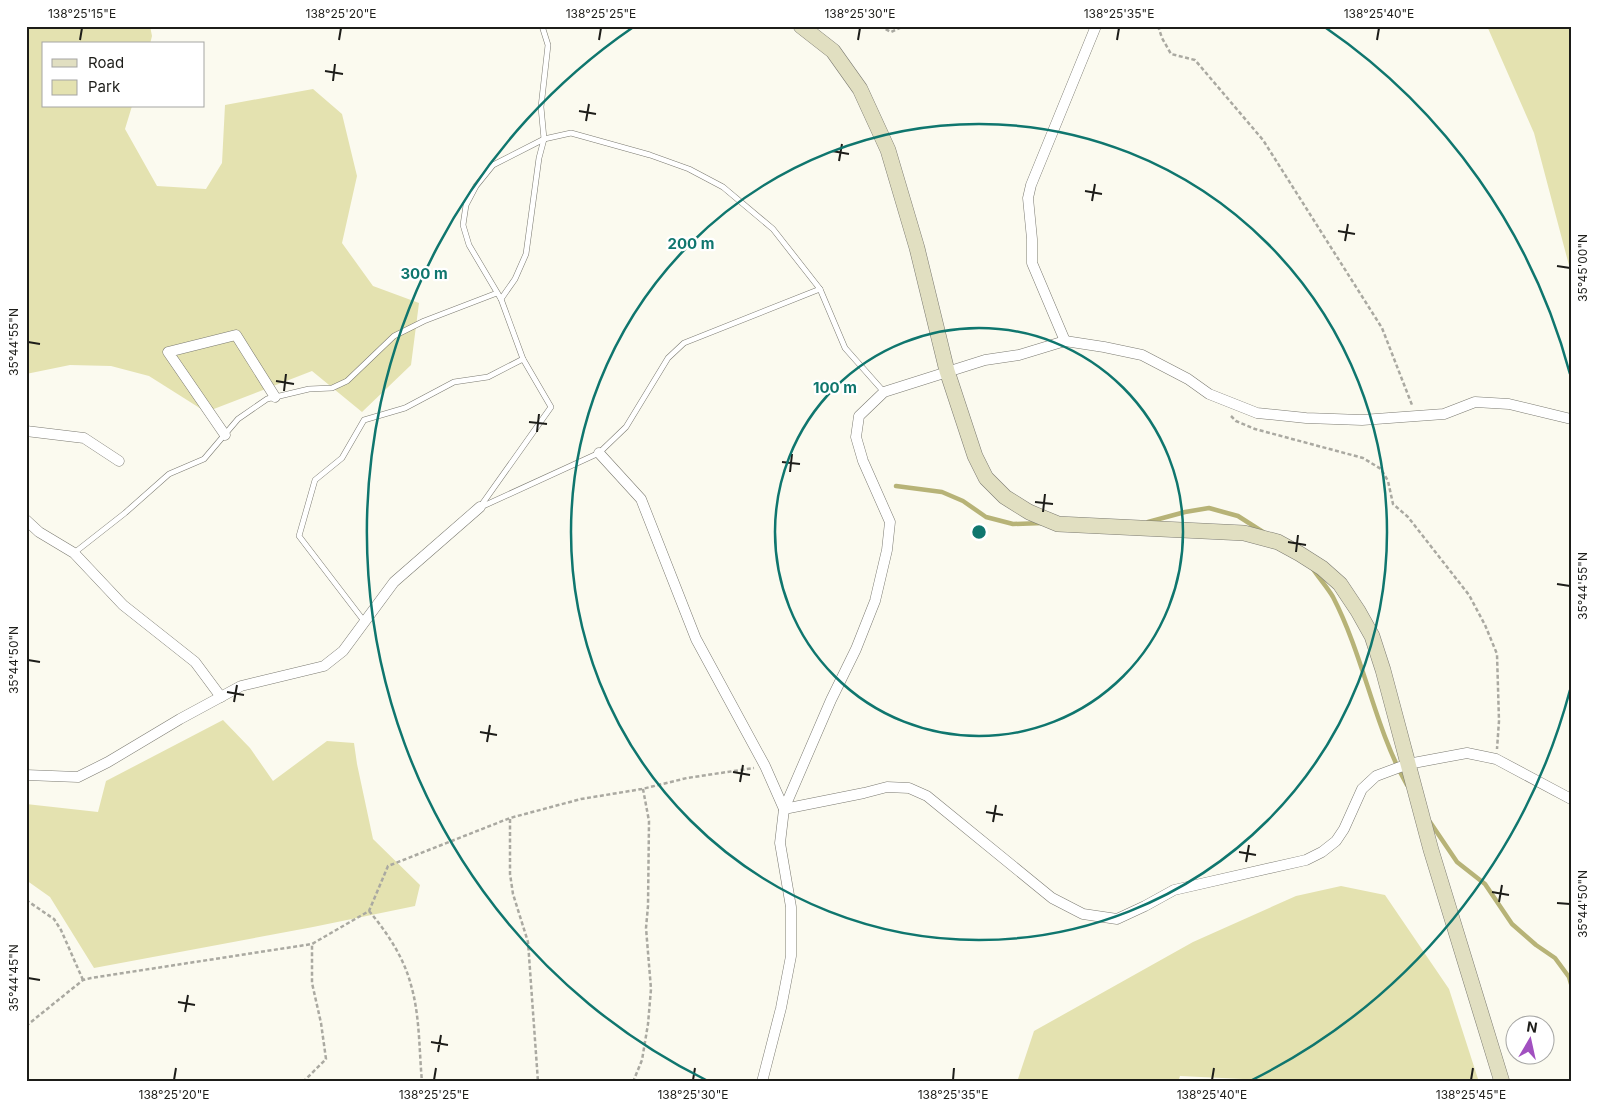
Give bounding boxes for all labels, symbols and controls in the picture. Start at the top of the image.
text: 138°25'15"E [48,6,116,21]
text: 138°25'20"E [306,6,376,21]
text: 138°25'25"E [566,6,636,21]
text: 138°25'30"E [824,6,896,21]
text: 138°25'35"E [1084,6,1154,21]
text: 138°25'40"E [1344,6,1414,21]
legend [42,42,205,108]
text: Road [88,53,124,72]
text: Park [88,77,121,96]
text: 200 m [668,234,714,253]
text: 35°45'00"N [1575,234,1590,302]
text: 300 m [400,264,448,283]
text: 35°44'55"N [6,308,21,376]
text: 100 m [813,378,857,397]
centre of rings [970,523,988,541]
text: 35°44'55"N [1575,552,1590,620]
text: 35°44'50"N [6,626,21,694]
text: 35°44'50"N [1575,870,1590,938]
text: 35°44'45"N [6,944,21,1012]
north arrow [1504,1016,1554,1066]
text: N [1526,1017,1539,1036]
text: 138°25'20"E [139,1087,209,1102]
text: 138°25'25"E [399,1087,469,1102]
text: 138°25'30"E [657,1087,729,1102]
text: 138°25'35"E [918,1087,988,1102]
text: 138°25'40"E [1177,1087,1247,1102]
text: 138°25'45"E [1436,1087,1506,1102]

